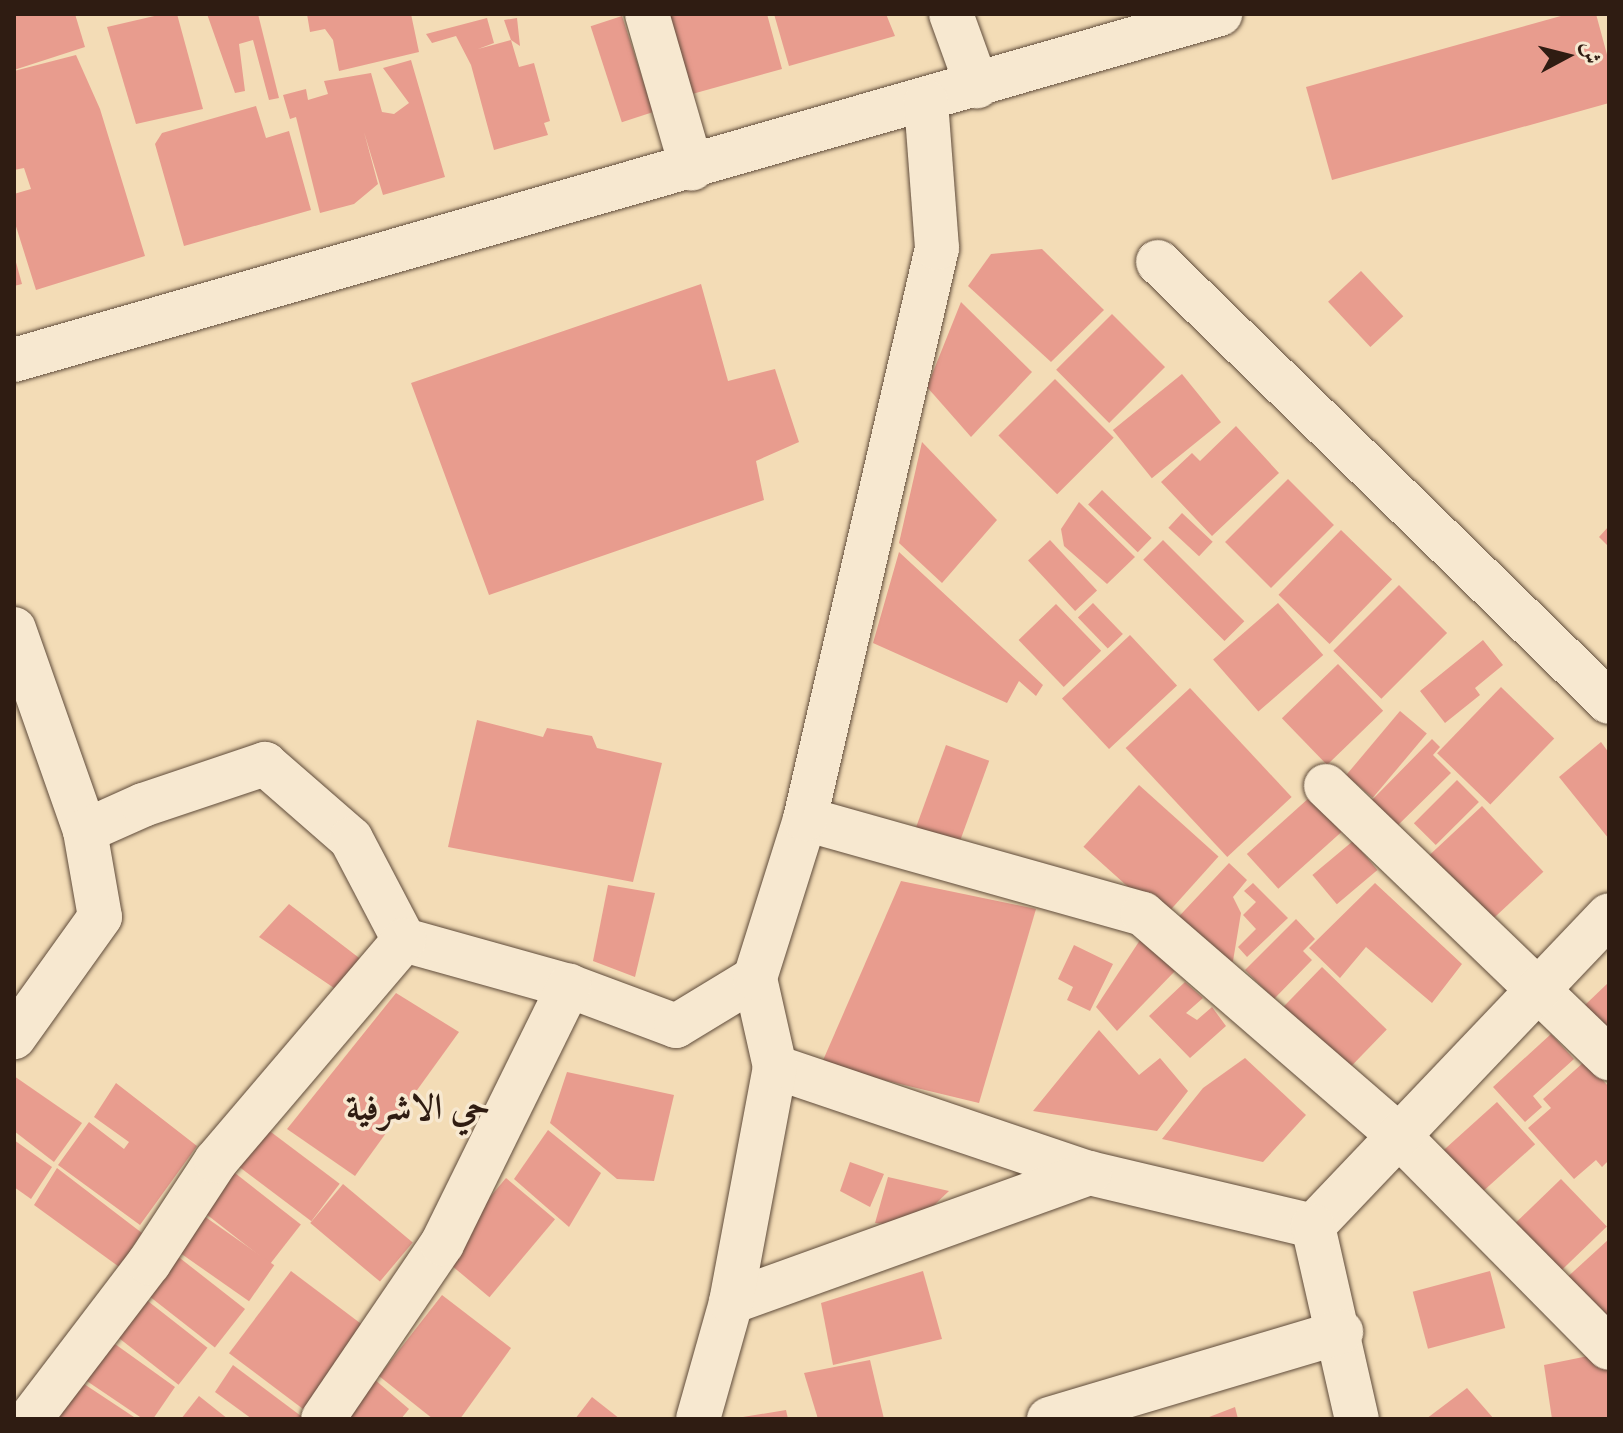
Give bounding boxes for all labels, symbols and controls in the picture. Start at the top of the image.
north arrow [1527,16,1607,96]
text: ش [1576,40,1607,66]
district label: حي الاشرفية [346,1085,490,1129]

